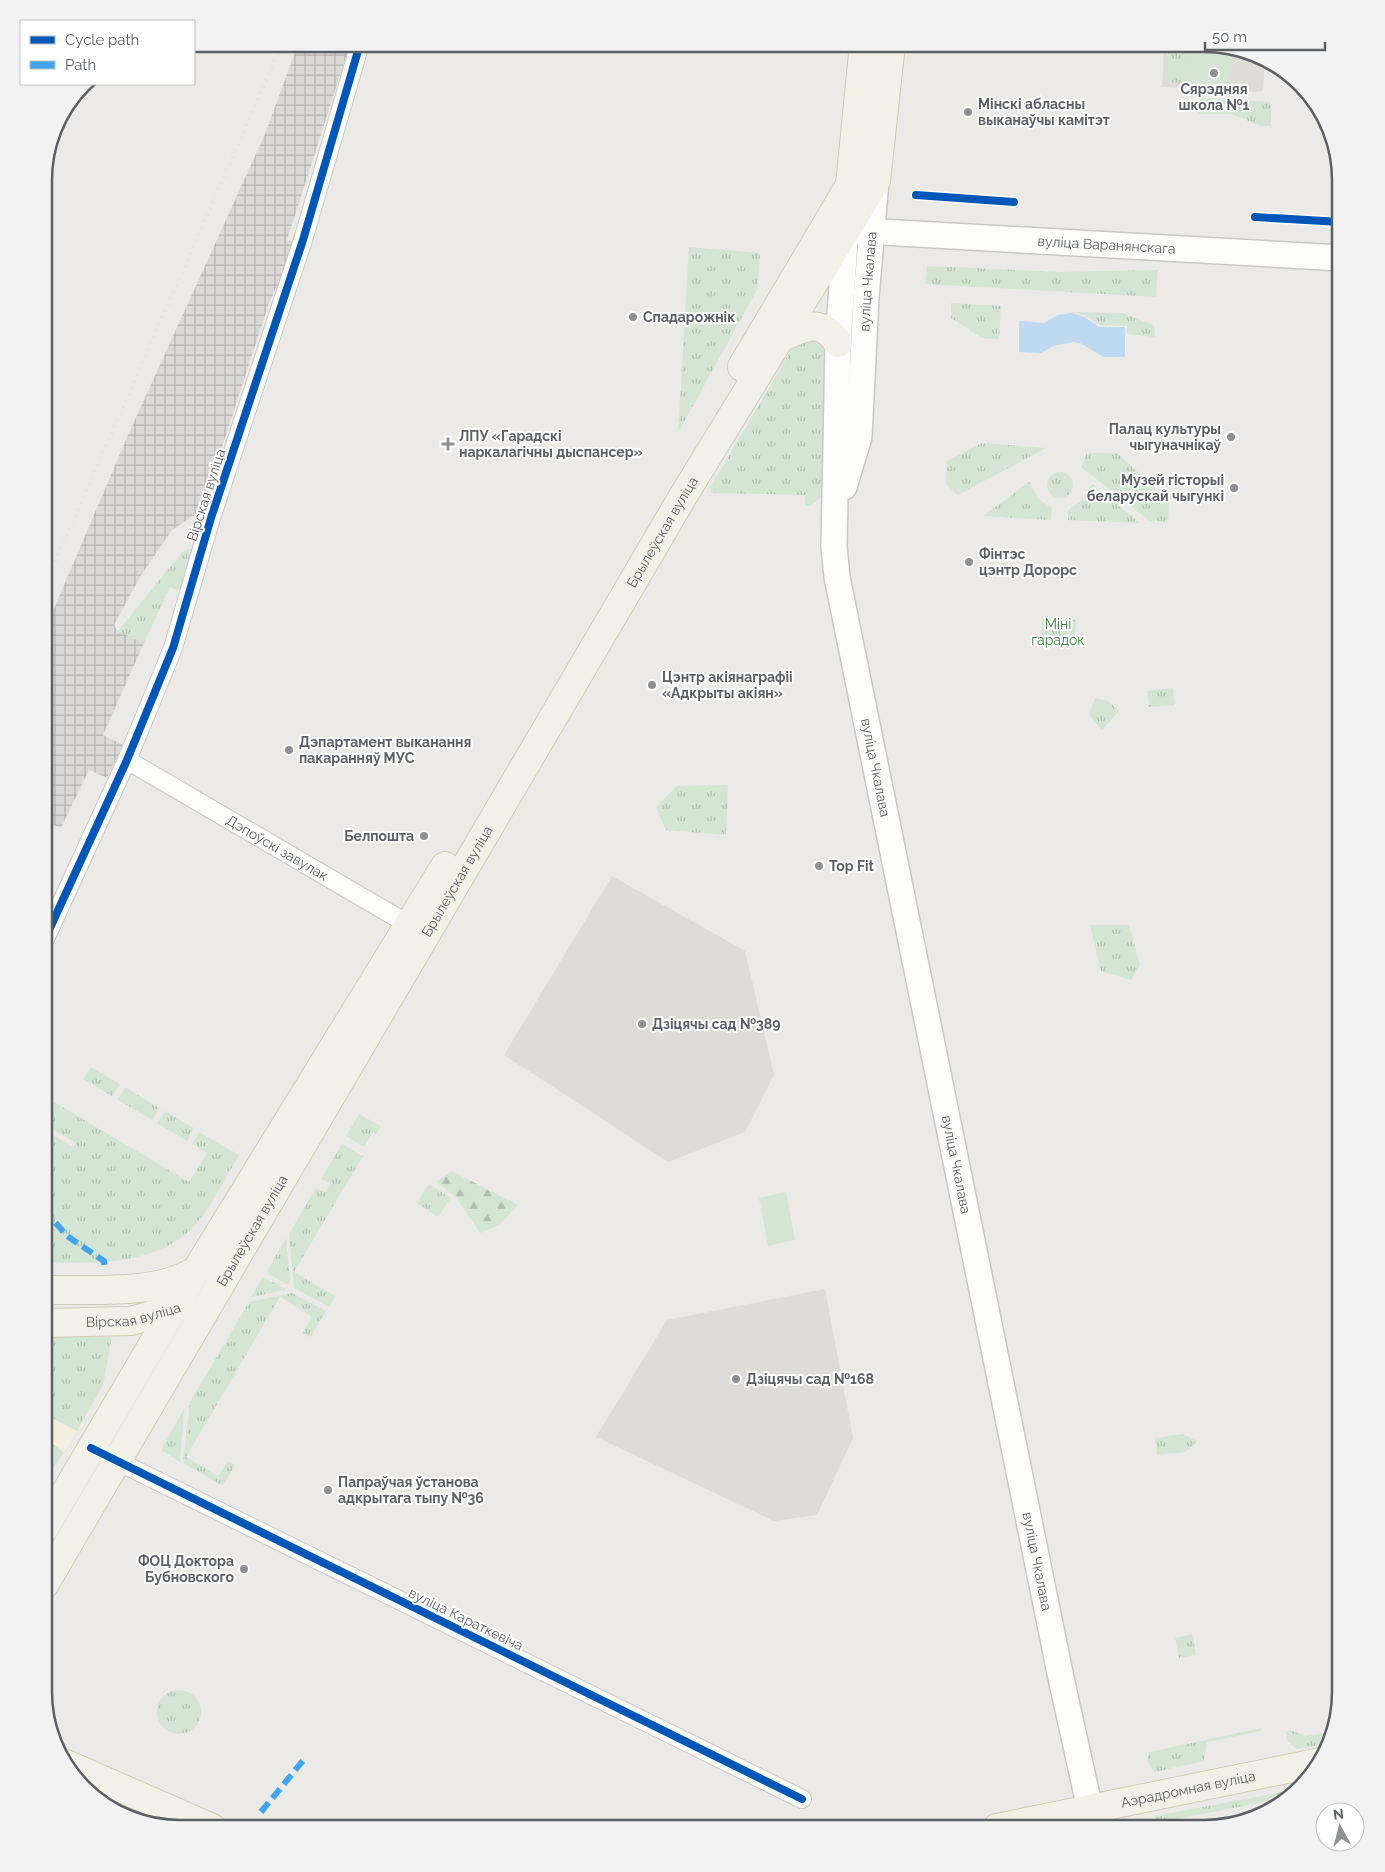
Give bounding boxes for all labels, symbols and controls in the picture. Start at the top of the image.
legend [20,20,195,85]
scale bar [1205,20,1325,52]
text: 50 m [1212,28,1247,46]
text: Cycle path [65,31,139,49]
text: Path [65,56,96,74]
marker: Сярэдняя школа №1 [1208,67,1220,79]
place label: Сярэдняя школа №1 [1179,81,1250,113]
place label: Мінскі абласны выканаўчы камітэт [978,96,1110,128]
marker: Мінскі абласны выканаўчы камітэт [962,106,974,118]
street label: вуліца Чкалава [856,231,880,332]
street label: вуліца Варанянскага [1037,233,1176,257]
place label: Спадарожнік [643,309,735,325]
marker: Спадарожнік [627,311,639,323]
place label: Палац культуры чыгуначнікаў [1109,421,1221,453]
place label: ЛПУ «Гарадскі наркалагічны дыспансер» [459,428,643,460]
marker: Палац культуры чыгуначнікаў [1225,431,1237,443]
marker: ЛПУ «Гарадскі наркалагічны дыспансер» [441,437,455,451]
street label: Вірская вуліца [184,447,228,543]
place label: Музей гісторыі беларускай чыгункі [1087,472,1224,504]
street label: Брылеўская вуліца [623,474,701,590]
marker: Музей гісторыі беларускай чыгункі [1228,482,1240,494]
place label: Фінтэс цэнтр Дорорс [979,546,1077,578]
marker: Фінтэс цэнтр Дорорс [963,556,975,568]
park label: Міні гарадок [1031,616,1085,648]
place label: Цэнтр акіянаграфіі «Адкрыты акіян» [662,669,793,701]
marker: Цэнтр акіянаграфіі «Адкрыты акіян» [646,679,658,691]
street label: вуліца Чкалава [858,717,894,818]
place label: Дэпартамент выканання пакаранняў МУС [299,734,471,766]
marker: Дэпартамент выканання пакаранняў МУС [283,744,295,756]
street label: Дэпоўскі завулак [223,812,331,884]
street label: Брылеўская вуліца [418,823,496,940]
place label: Белпошта [344,828,414,844]
marker: Белпошта [418,830,430,842]
place label: Top Fit [829,858,875,874]
marker: Top Fit [813,860,825,872]
place label: Дзіцячы сад №389 [652,1016,781,1032]
marker: Дзіцячы сад №389 [636,1018,648,1030]
street label: вуліца Чкалава [939,1114,974,1215]
street label: Брылеўская вуліца [213,1172,291,1289]
street label: Вірская вуліца [86,1299,182,1330]
place label: Дзіцячы сад №168 [746,1371,874,1387]
marker: Дзіцячы сад №168 [730,1373,742,1385]
place label: Папраўчая ўстанова адкрытага тыпу №36 [338,1474,484,1506]
marker: Папраўчая ўстанова адкрытага тыпу №36 [322,1484,334,1496]
street label: вуліца Чкалава [1019,1511,1055,1612]
place label: ФОЦ Доктора Бубновского [138,1553,235,1585]
marker: ФОЦ Доктора Бубновского [238,1563,250,1575]
street label: вуліца Караткевіча [406,1584,526,1654]
street label: Аэрадромная вуліца [1119,1768,1257,1811]
north arrow [1315,1802,1365,1852]
text: N [1332,1806,1345,1823]

